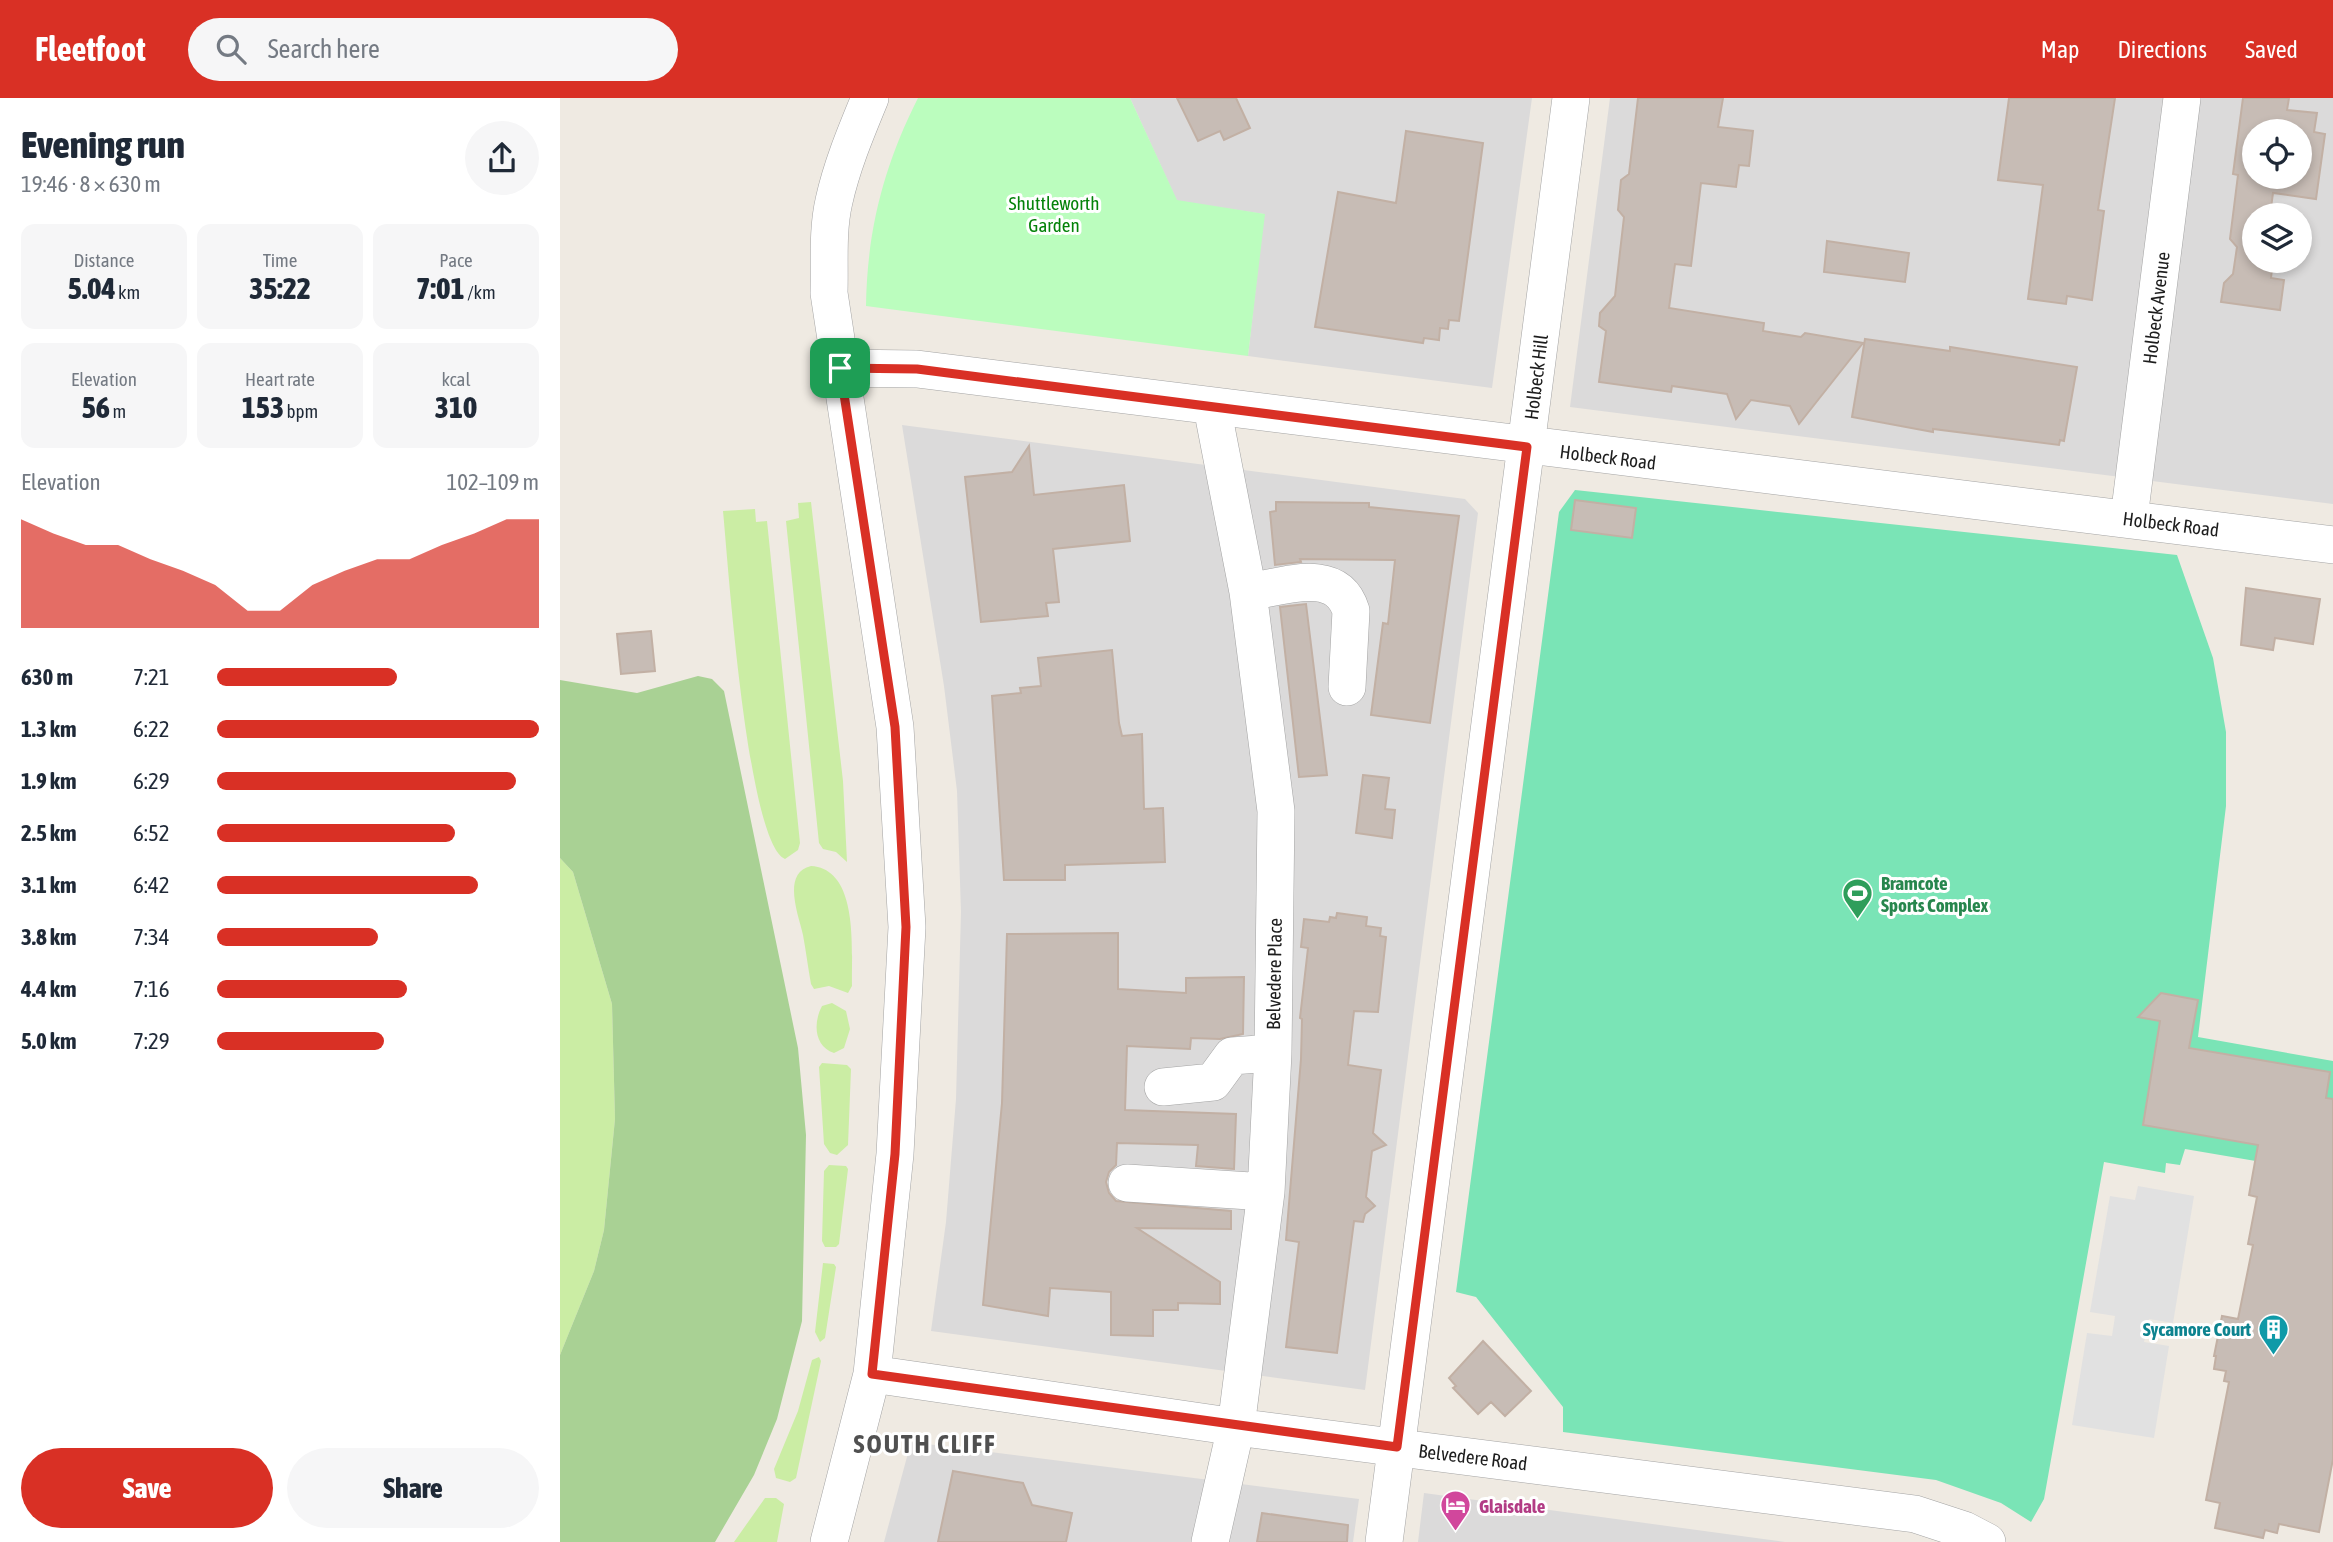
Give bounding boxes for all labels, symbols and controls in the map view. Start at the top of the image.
search box [188,18,678,81]
text: Fleetfoot [35,30,146,68]
icon: search [212,30,250,68]
text: Search here [268,34,380,64]
text: Map [2041,36,2079,63]
text: Directions [2117,36,2207,63]
text: Saved [2245,36,2298,63]
map controls [2242,119,2312,273]
button: locate [2242,119,2312,189]
button: share [465,121,539,195]
text: Evening run [21,123,185,166]
text: 19:46 · 8 × 630 m [21,171,161,197]
park label: Shuttleworth Garden [1009,192,1099,236]
button: layers [2242,203,2312,273]
text: Distance [74,249,134,271]
text: Time [263,249,297,271]
text: Pace [439,249,473,271]
street label: Holbeck Avenue [2138,251,2174,365]
text: 5.04 [68,271,115,305]
text: 35:22 [249,271,311,305]
text: 7:01 [416,271,465,305]
text: km [115,281,140,303]
text: /km [465,281,496,303]
street label: Holbeck Hill [1520,333,1552,421]
pin [810,338,870,398]
icon: arrive [821,349,859,387]
text: Elevation [71,368,137,390]
text: Heart rate [245,368,315,390]
text: kcal [442,368,470,390]
text: 56 [82,390,110,424]
text: 153 [242,390,284,424]
text: 310 [435,390,477,424]
text: m [110,400,126,422]
text: bpm [284,400,318,422]
street label: Holbeck Road [1559,440,1657,474]
text: Elevation [21,469,101,495]
text: 102–109 m [446,469,539,495]
street label: Holbeck Road [2122,507,2220,541]
text: 630 m [21,664,73,690]
text: 7:21 [133,664,170,690]
text: 1.3 km [21,716,77,742]
text: 6:22 [133,716,170,742]
text: 1.9 km [21,768,77,794]
text: 6:29 [133,768,170,794]
text: 2.5 km [21,820,77,846]
text: 6:52 [133,820,170,846]
text: 3.1 km [21,872,77,898]
text: 6:42 [133,872,170,898]
place label: Bramcote Sports Complex [1881,872,1989,916]
sports icon: Bramcote Sports Complex [1841,877,1875,921]
street label: Belvedere Place [1262,918,1286,1030]
text: 3.8 km [21,924,77,950]
text: 7:34 [133,924,170,950]
text: 4.4 km [21,976,77,1002]
text: 7:16 [133,976,170,1002]
text: 5.0 km [21,1028,77,1054]
text: 7:29 [133,1028,170,1054]
building icon: Sycamore Court [2257,1312,2291,1356]
place label: Sycamore Court [2143,1318,2252,1340]
district label: SOUTH CLIFF [854,1429,996,1459]
street label: Belvedere Road [1417,1439,1529,1475]
button: Save [21,1448,273,1528]
button: Share [287,1448,539,1528]
hotel icon: Glaisdale [1439,1489,1473,1533]
place label: Glaisdale [1479,1495,1546,1517]

